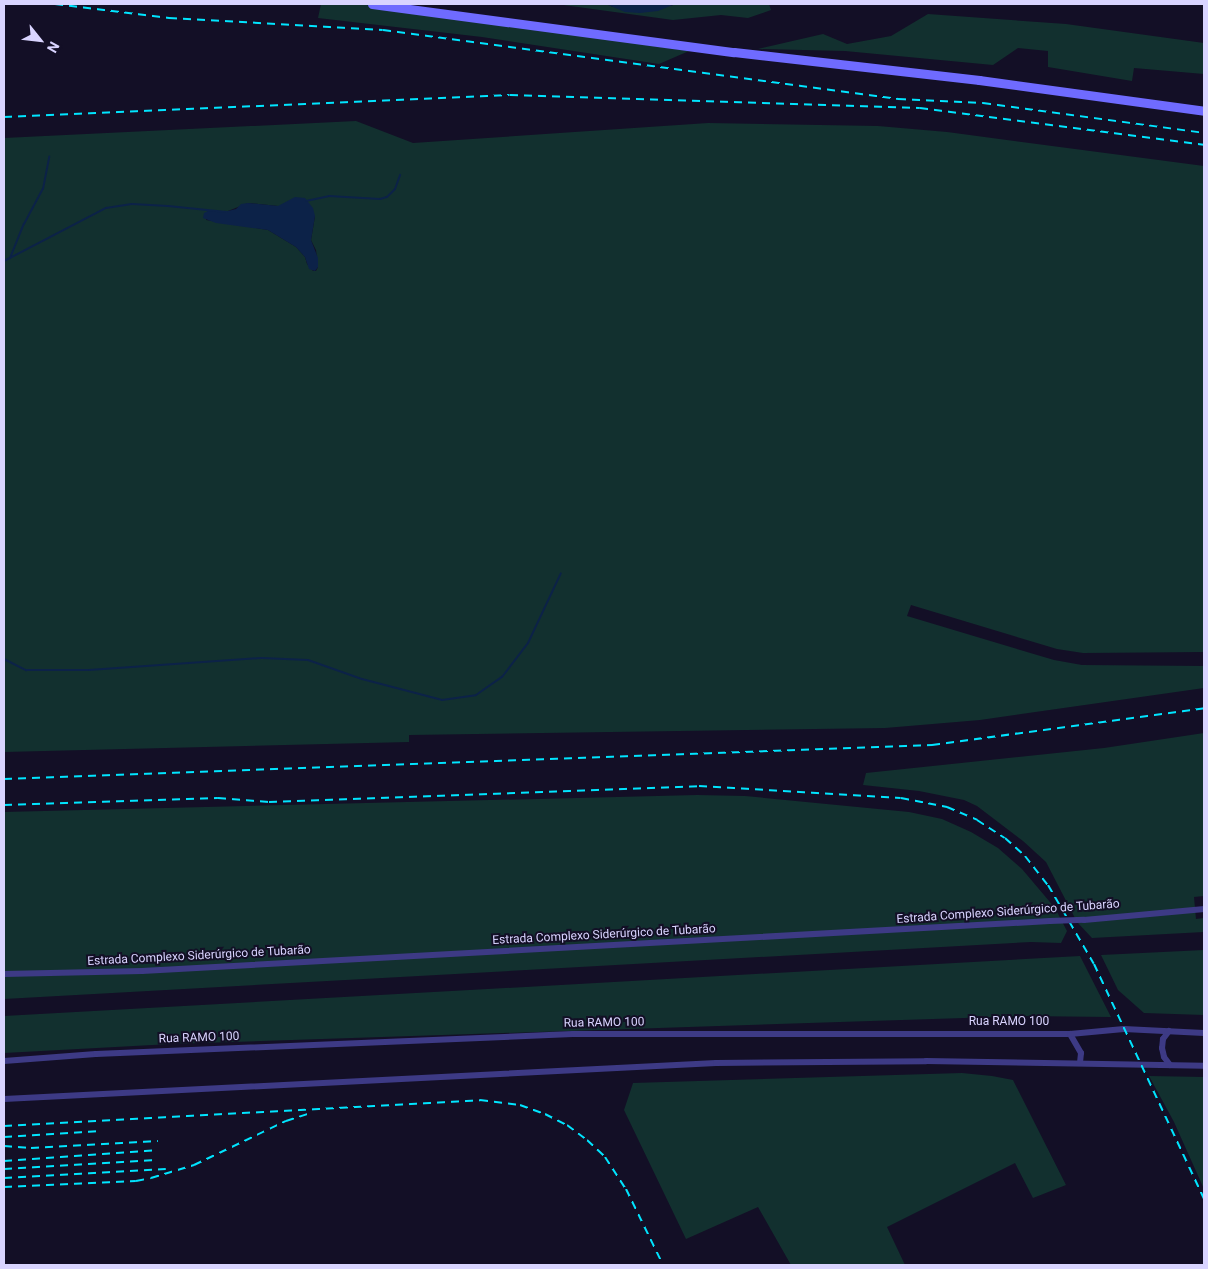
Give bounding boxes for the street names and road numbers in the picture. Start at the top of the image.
street label: Estrada Complexo Siderúrgico de Tubarão [896,897,1120,927]
street label: Estrada Complexo Siderúrgico de Tubarão [492,922,716,948]
street label: Estrada Complexo Siderúrgico de Tubarão [87,943,311,969]
street label: Rua RAMO 100 [564,1015,644,1031]
street label: Rua RAMO 100 [969,1015,1049,1029]
street label: Rua RAMO 100 [158,1029,240,1047]

